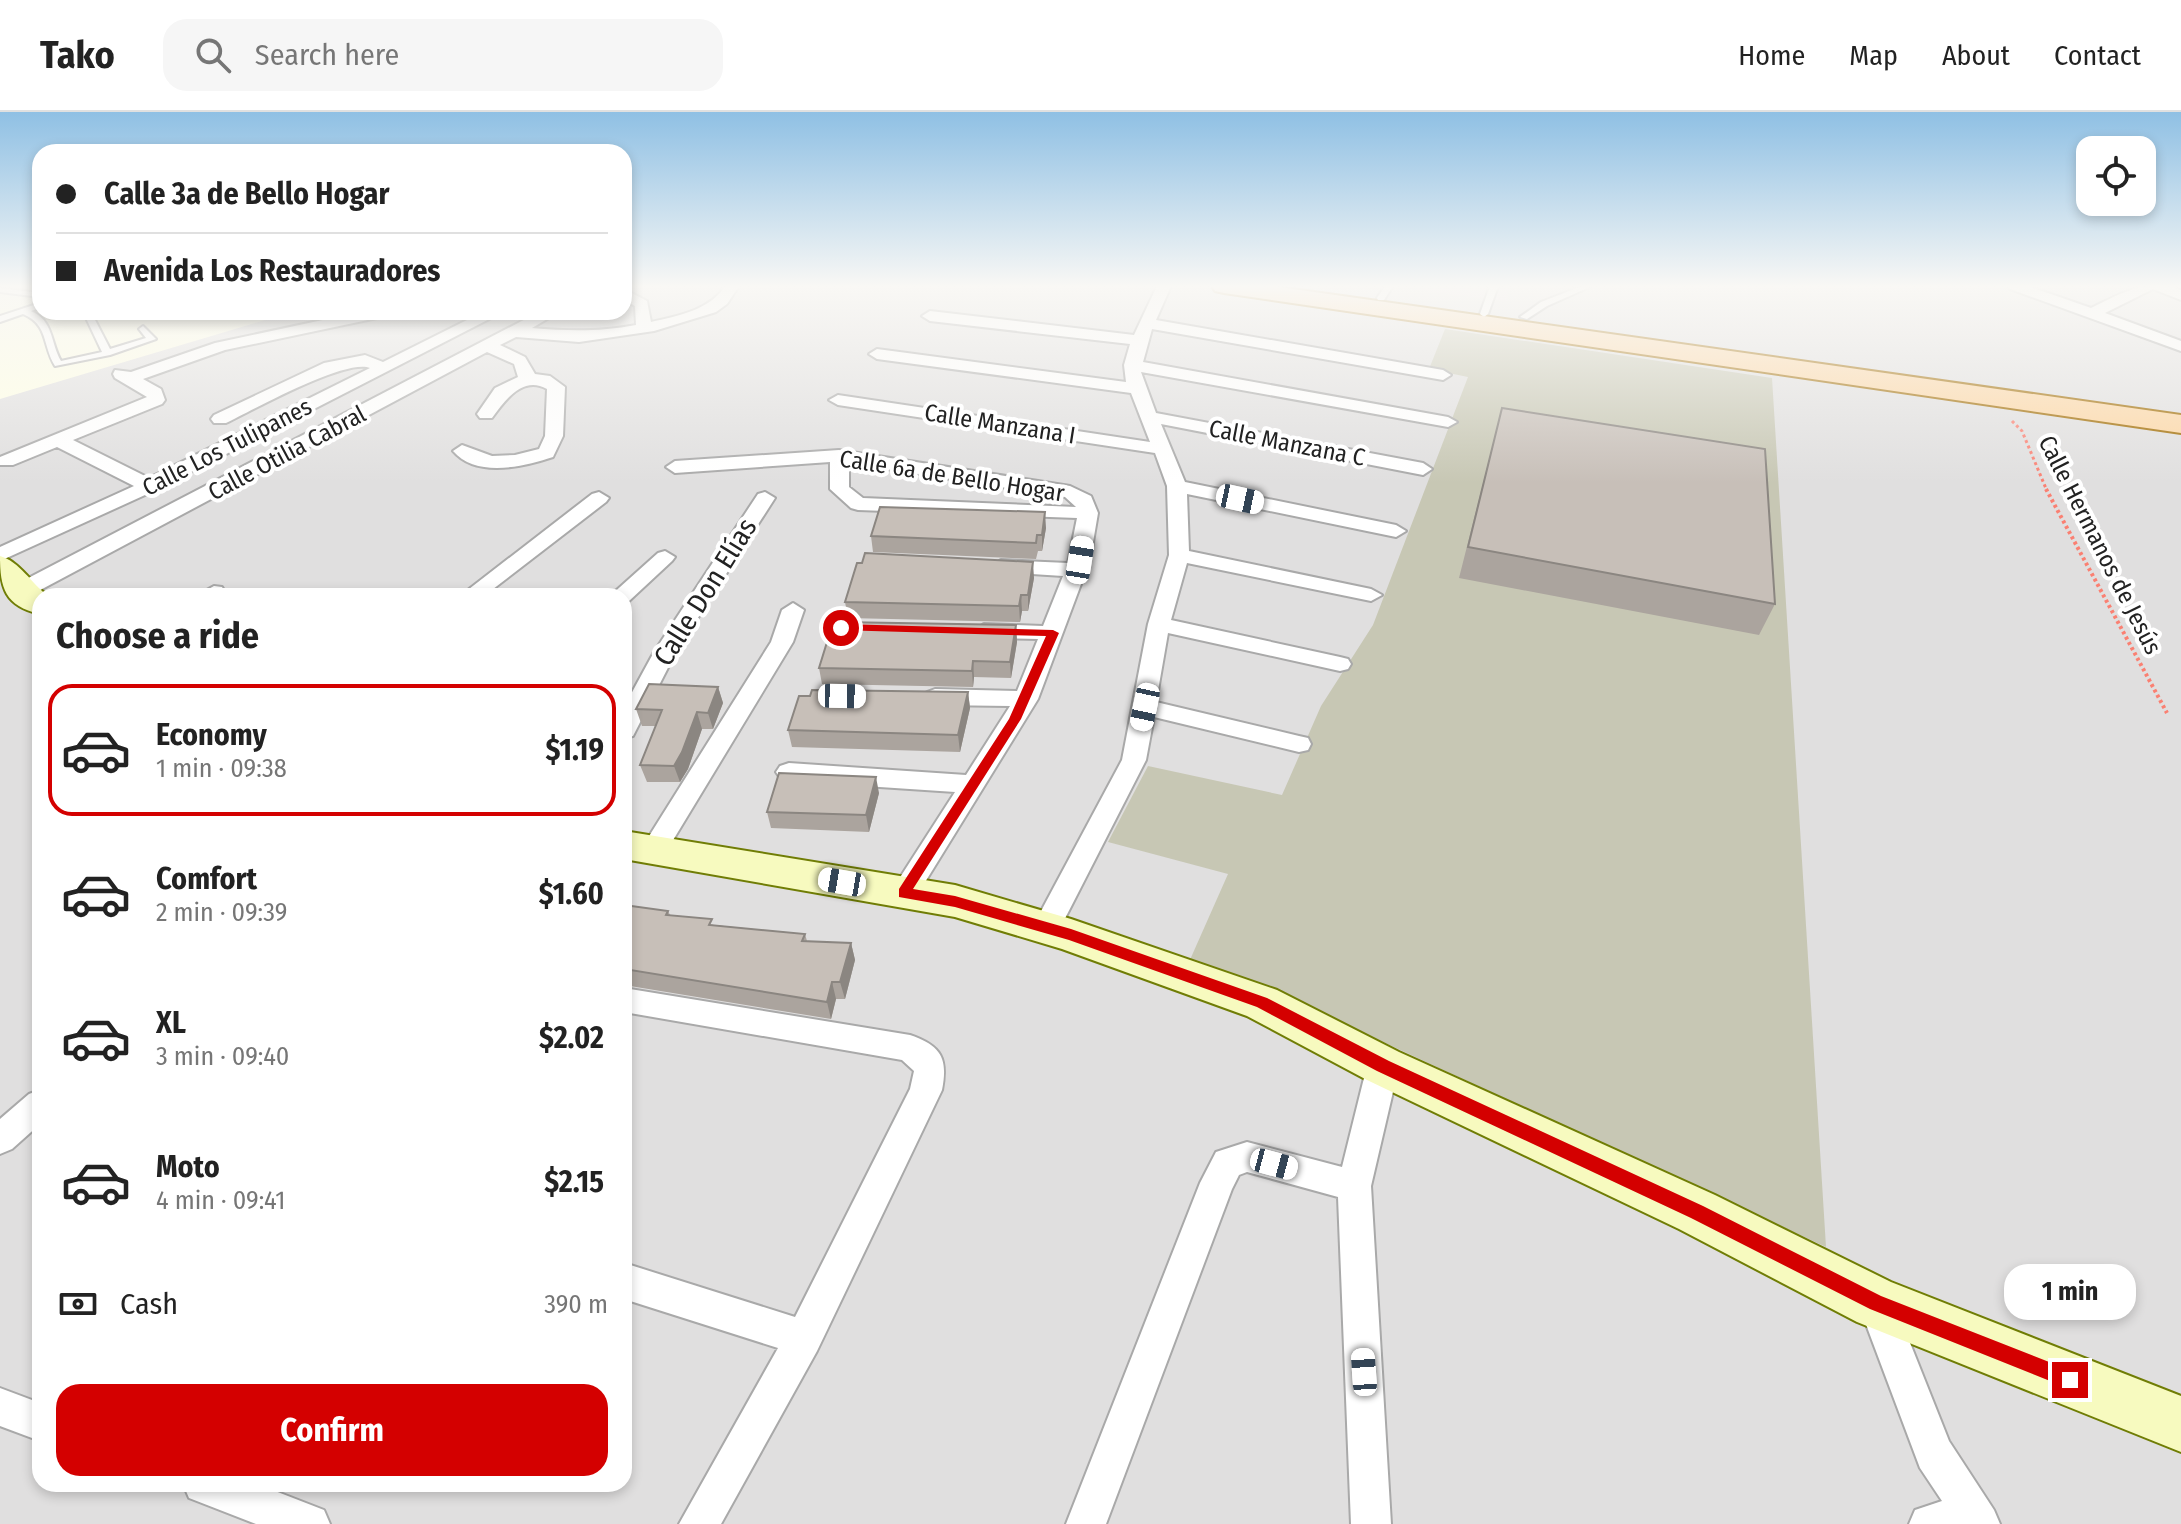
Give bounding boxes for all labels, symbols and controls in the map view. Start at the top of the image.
search box [163,19,723,91]
text: Tako [40,32,115,78]
icon: search [191,33,235,77]
text: Search here [255,37,399,73]
text: Home [1738,39,1805,72]
text: Map [1849,39,1898,72]
text: About [1942,39,2010,72]
text: Contact [2054,39,2141,72]
map controls [2076,136,2156,216]
button: locate [2076,136,2156,216]
text: Calle 3a de Bello Hogar [104,176,390,212]
text: Avenida Los Restauradores [104,253,440,289]
street label: Calle Los Tulipanes [138,392,316,502]
street label: Calle Manzana I [923,398,1077,450]
street label: Calle Otilia Cabral [204,400,370,506]
street label: Calle Manzana C [1207,414,1367,472]
street label: Calle Hermanos de Jesús [2033,431,2167,659]
street label: Calle 6a de Bello Hogar [838,444,1067,508]
car [1214,482,1266,516]
street label: Calle Don Elías [647,512,763,672]
car [1064,534,1096,586]
route start [823,610,859,646]
text: Choose a ride [56,614,259,658]
car [1128,681,1162,733]
car [818,684,866,708]
icon: car [60,714,132,786]
text: Economy [156,717,267,753]
text: $1.19 [545,732,604,768]
text: 1 min · 09:38 [156,753,287,784]
icon: car [60,858,132,930]
text: Comfort [156,861,257,897]
car [816,866,868,898]
text: $1.60 [539,876,604,912]
text: 2 min · 09:39 [156,897,287,928]
icon: car [60,1002,132,1074]
text: XL [156,1005,186,1041]
text: $2.02 [539,1020,604,1056]
text: 3 min · 09:40 [156,1041,289,1072]
icon: car [60,1146,132,1218]
car [1248,1146,1300,1182]
text: Moto [156,1149,220,1185]
text: $2.15 [544,1164,604,1200]
text: 4 min · 09:41 [156,1185,285,1216]
callout: 1 min [2004,1264,2136,1320]
text: 1 min [2042,1276,2098,1307]
icon: cash [56,1282,100,1326]
text: Cash [120,1286,178,1322]
text: 390 m [544,1289,608,1320]
car [1350,1347,1378,1397]
route end [2052,1362,2088,1398]
button: Confirm [56,1384,608,1476]

